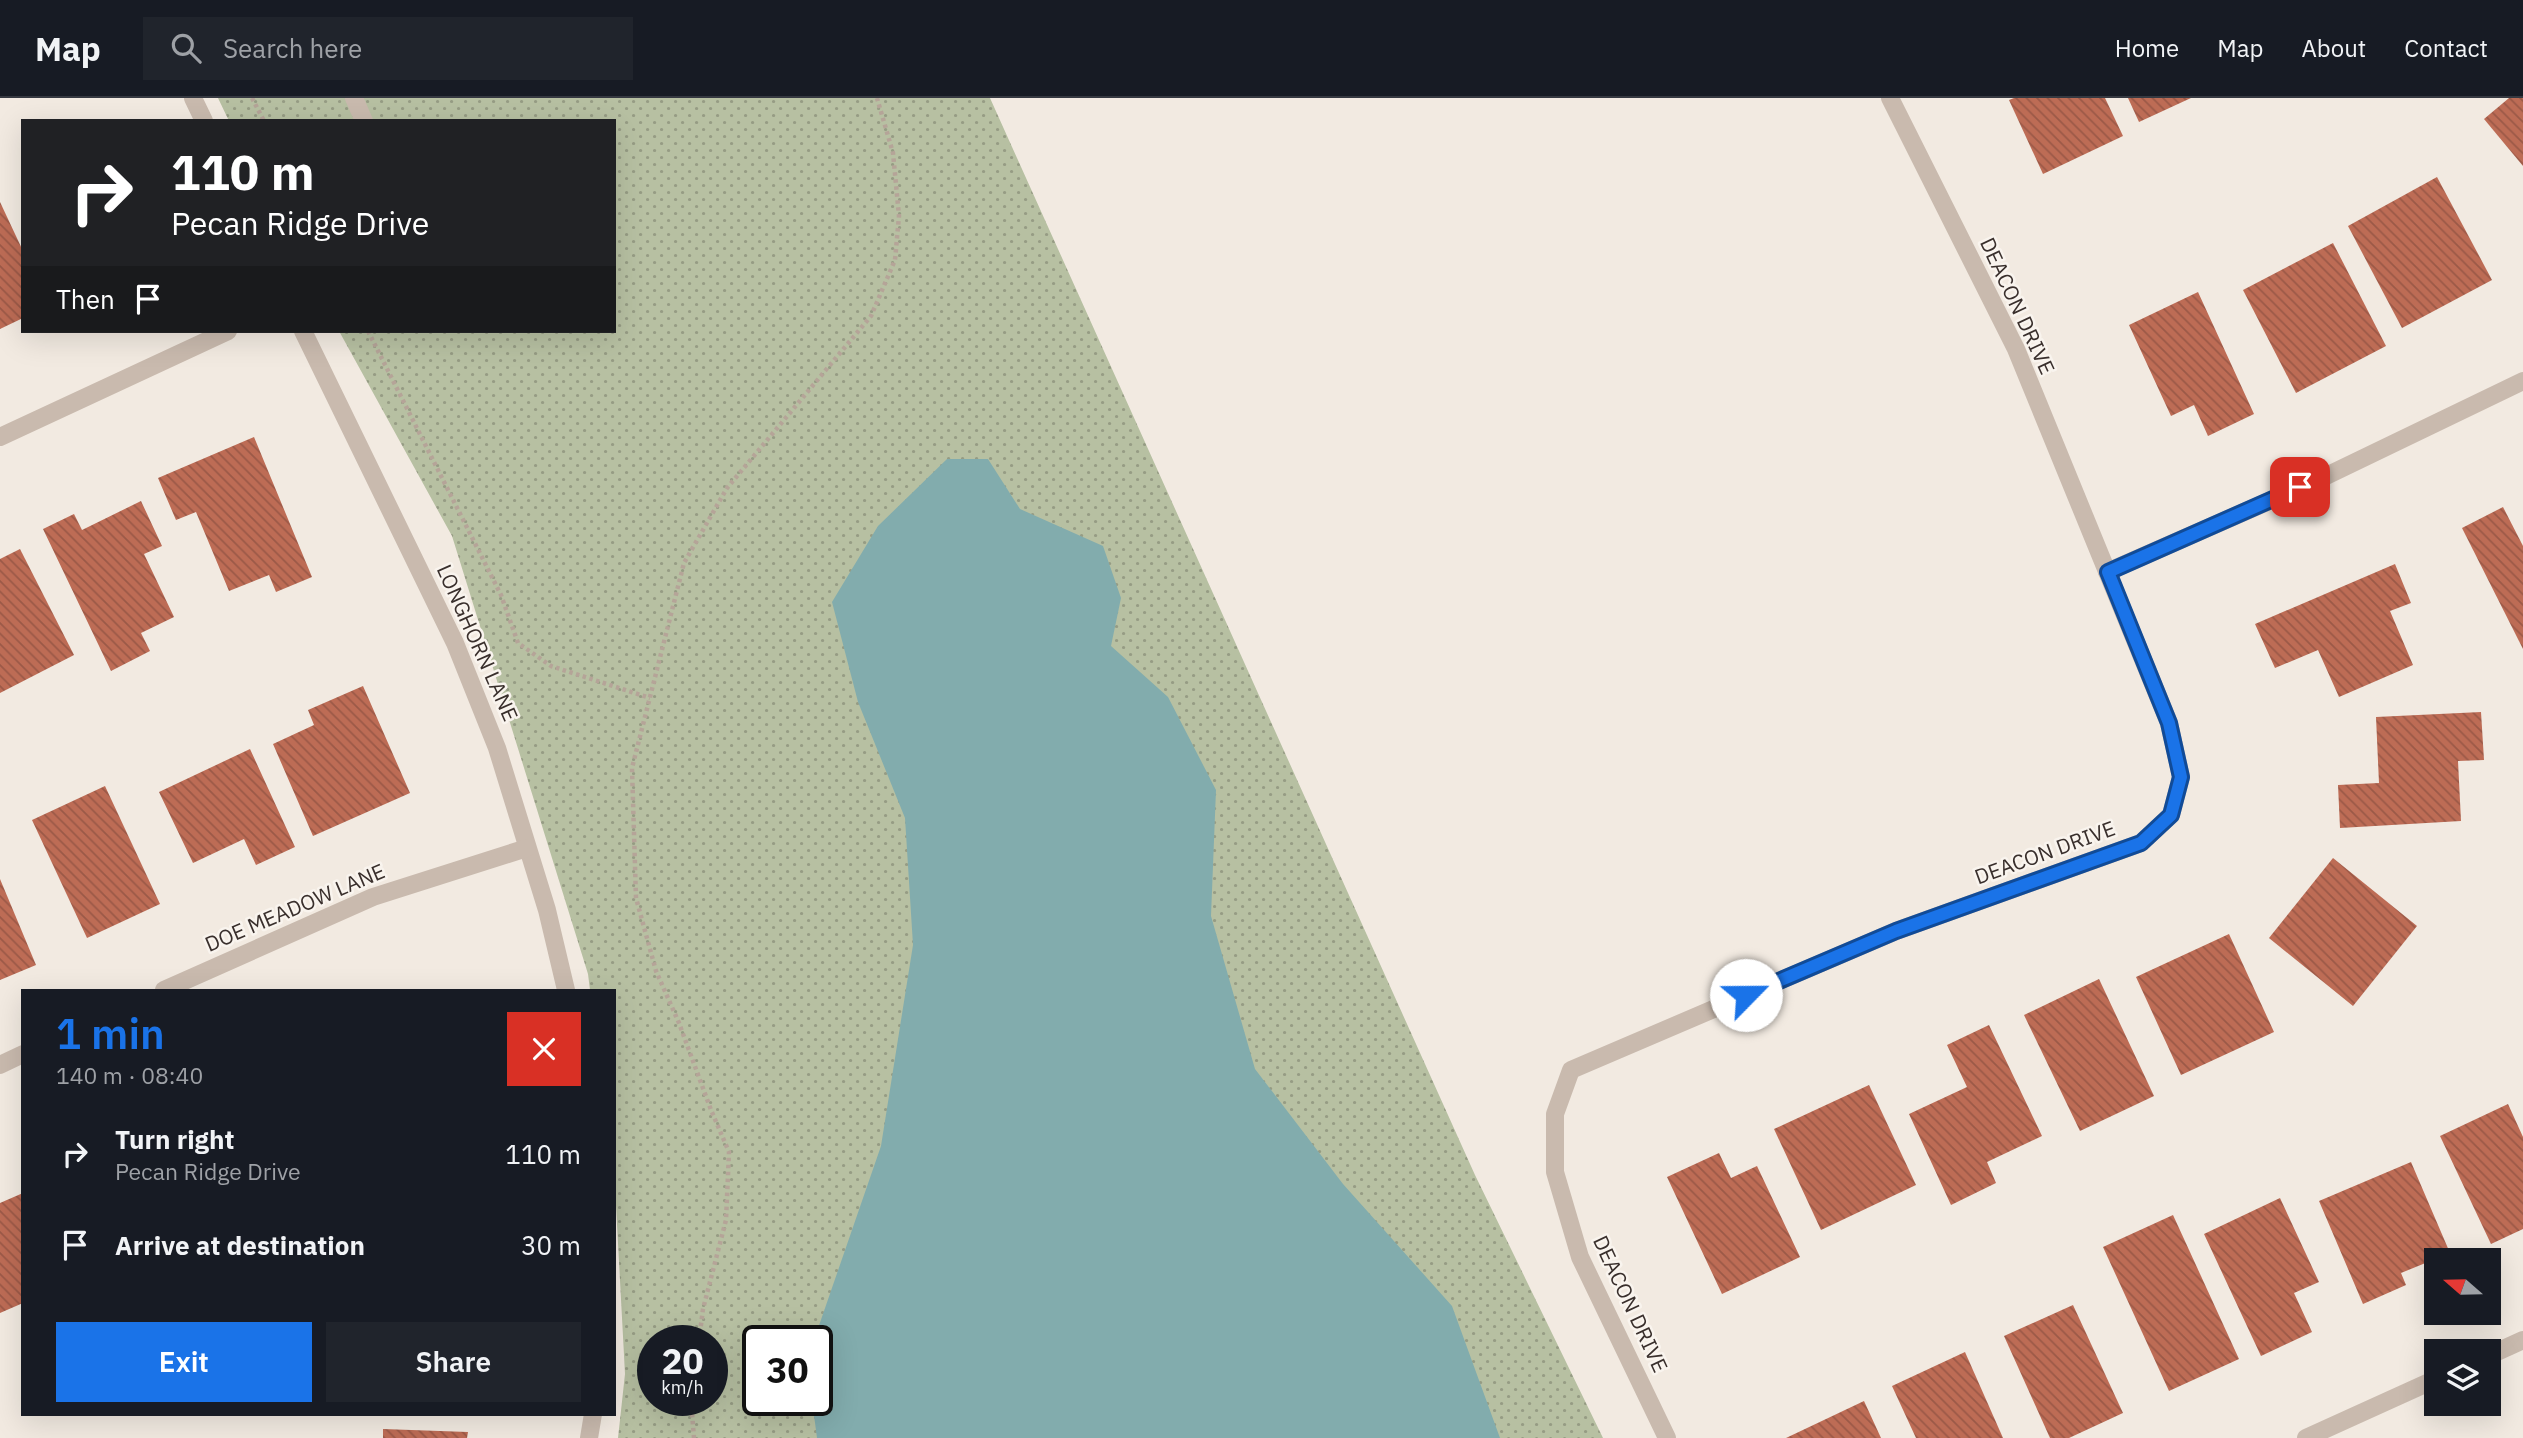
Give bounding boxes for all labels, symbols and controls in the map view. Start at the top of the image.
search box [143,17,633,80]
text: Map [35,27,101,70]
icon: search [167,29,205,67]
text: Search here [223,31,362,65]
text: Home [2115,32,2179,64]
text: Map [2217,32,2263,64]
text: About [2301,32,2366,64]
text: Contact [2404,32,2488,64]
text: 110 m [171,140,315,203]
icon: right [56,147,147,238]
text: Pecan Ridge Drive [171,202,429,244]
street label: DEACON DRIVE [1974,233,2062,379]
icon: arrive [129,280,167,318]
text: Then [56,282,115,316]
pin [2270,457,2330,517]
icon: arrive [2281,468,2319,506]
street label: LONGHORN LANE [431,560,525,725]
street label: DEACON DRIVE [1970,814,2119,891]
street label: DOE MEADOW LANE [200,856,389,958]
position arrow [1709,958,1783,1032]
text: 1 min [56,1006,165,1061]
button: close [507,1012,581,1086]
text: 140 m · 08:40 [56,1060,203,1090]
text: Turn right [115,1122,234,1156]
icon: right [56,1135,94,1173]
text: 110 m [505,1137,581,1171]
text: Pecan Ridge Drive [115,1156,301,1186]
icon: arrive [56,1226,94,1264]
text: Arrive at destination [115,1228,365,1262]
text: 30 m [521,1228,581,1262]
street label: DEACON DRIVE [1587,1231,1675,1377]
north arrow [2424,1248,2501,1325]
map controls [2424,1248,2501,1416]
button: Exit [56,1322,312,1402]
button: Share [326,1322,581,1402]
speed limit sign: 30 [742,1325,833,1416]
text: 20 [661,1338,704,1384]
button: layers [2424,1339,2501,1416]
text: km/h [661,1376,704,1399]

